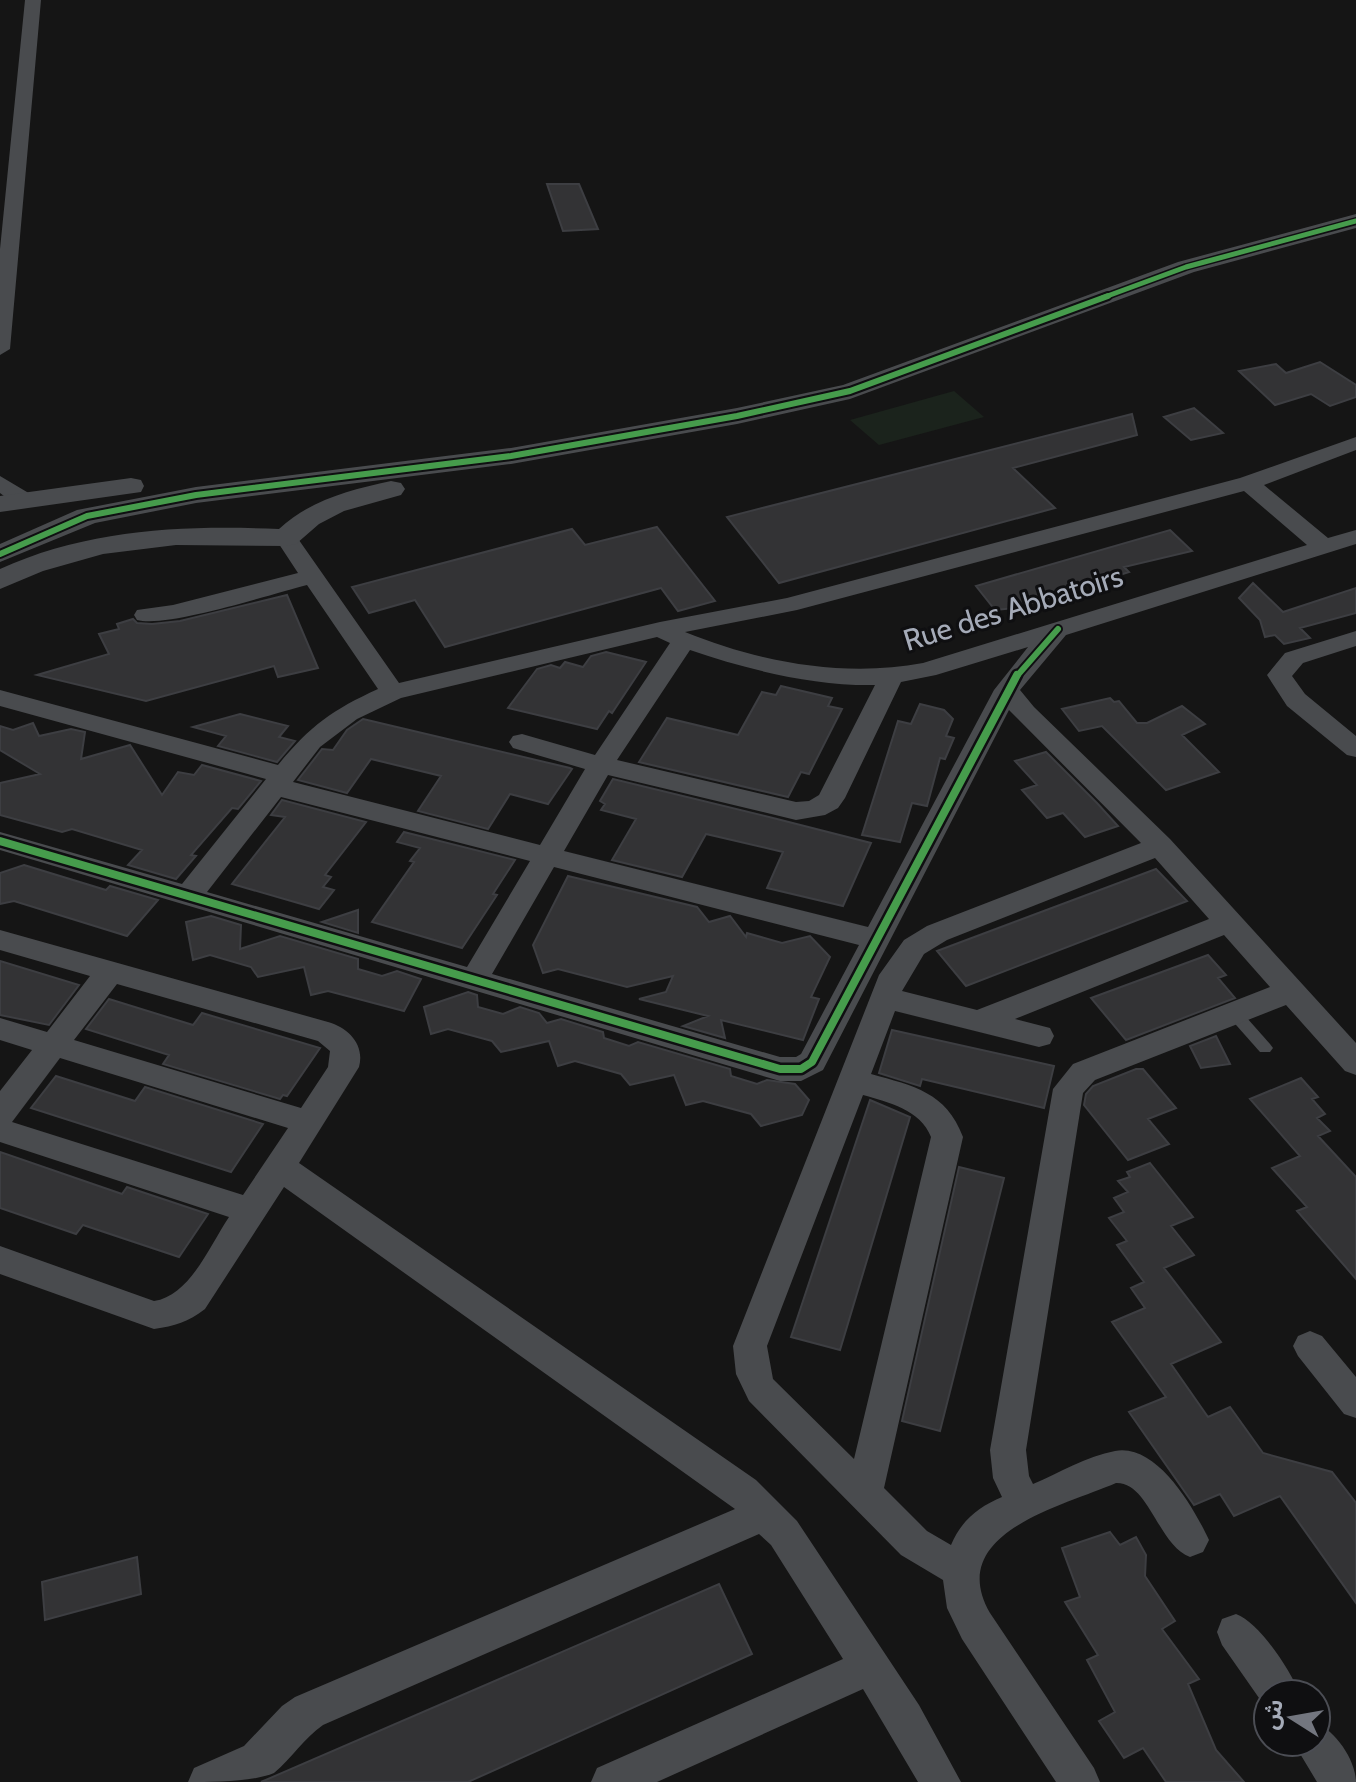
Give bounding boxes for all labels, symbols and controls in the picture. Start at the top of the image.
street label: Rue des Abbatoirs [899,557,1127,659]
north arrow [1252,1678,1332,1758]
text: ش [1257,1697,1289,1732]

